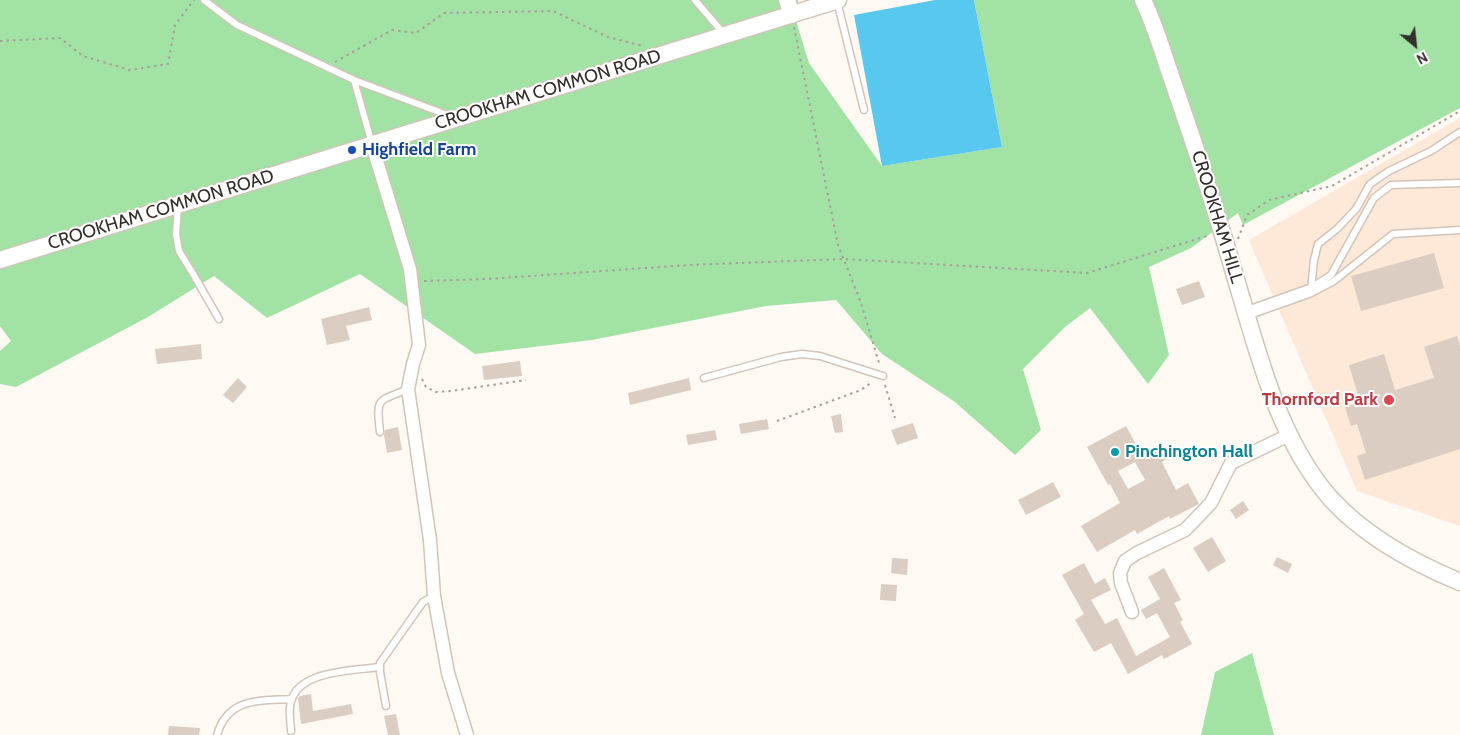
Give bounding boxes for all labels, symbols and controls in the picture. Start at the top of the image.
north arrow [1390,20,1440,70]
street label: CROOKHAM COMMON ROAD [432,45,664,135]
text: N [1413,48,1431,69]
place label: Highfield Farm [362,139,476,161]
marker: Highfield Farm [346,144,358,156]
street label: CROOKHAM HILL [1187,148,1247,286]
street label: CROOKHAM COMMON ROAD [45,165,277,255]
place label: Thornford Park [1262,389,1378,411]
marker: Thornford Park [1382,393,1396,407]
place label: Pinchington Hall [1125,441,1253,463]
marker: Pinchington Hall [1109,446,1121,458]

